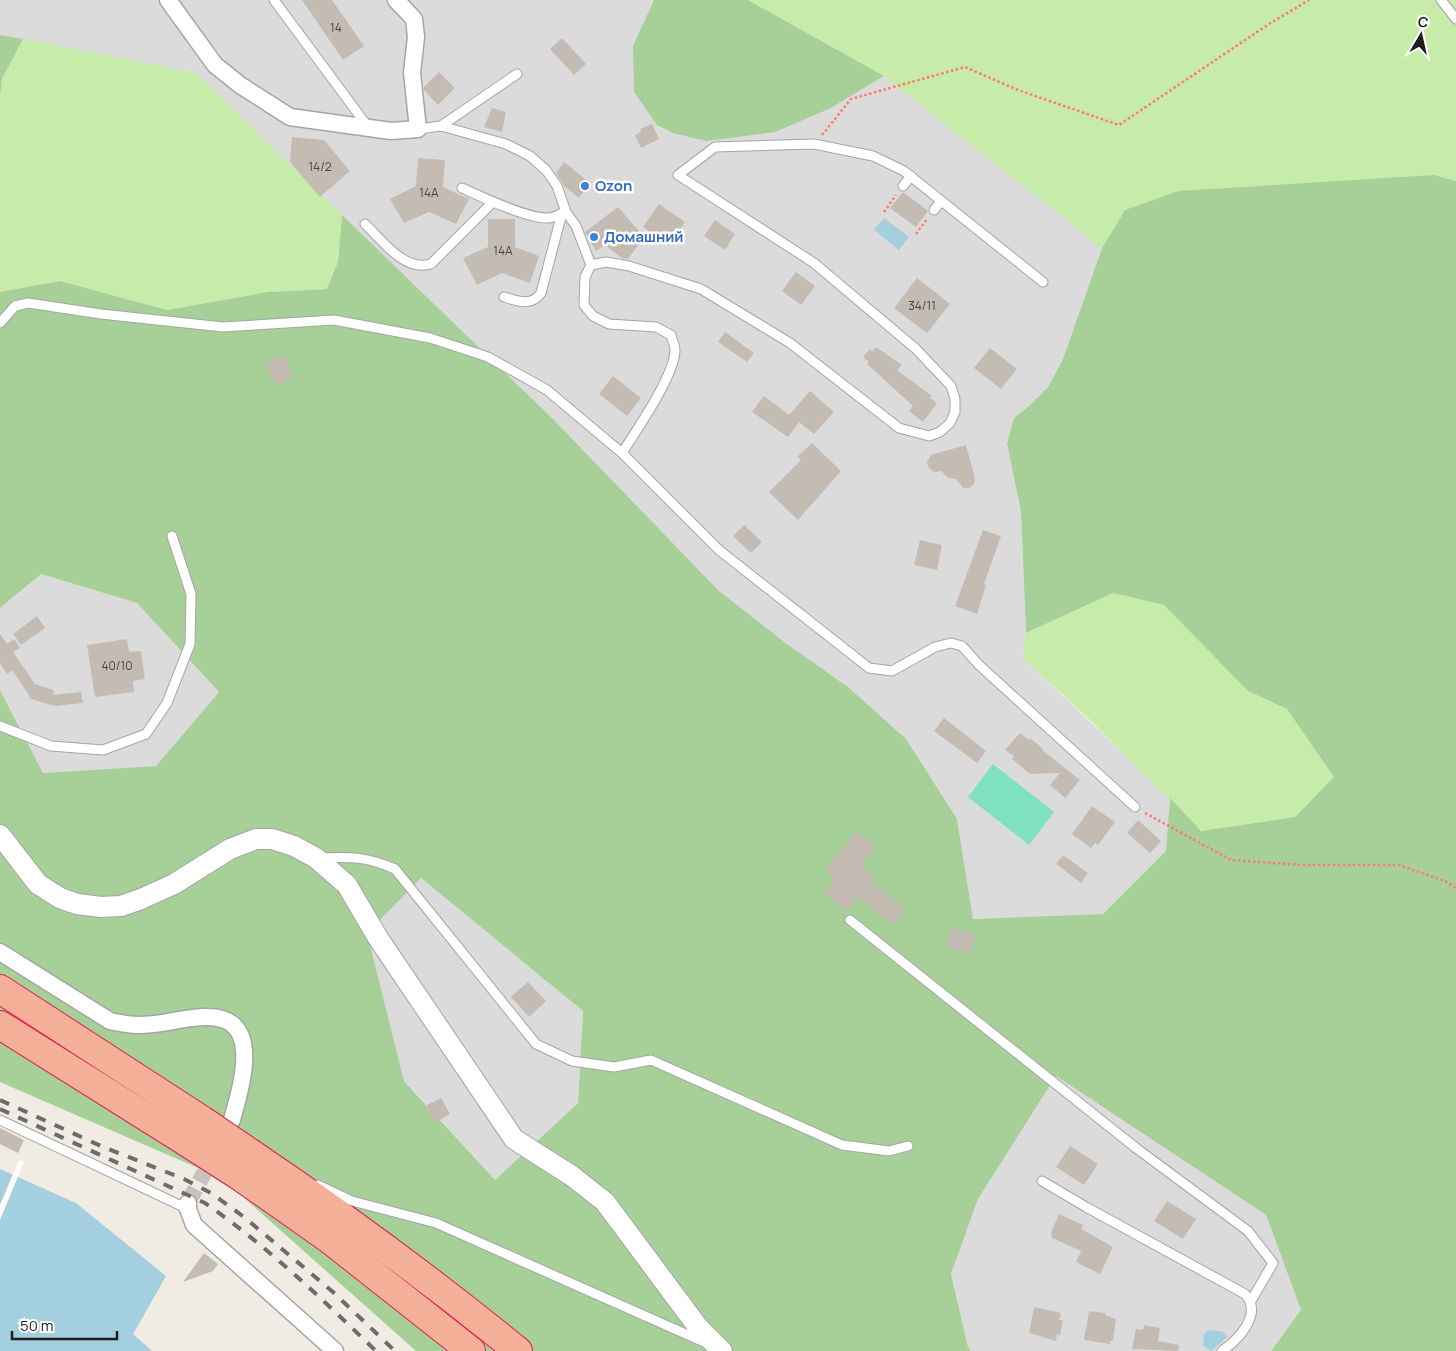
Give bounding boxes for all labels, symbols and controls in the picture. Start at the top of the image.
north arrow [1396,10,1446,60]
text: С [1417,11,1430,32]
house number: 14 [330,19,342,36]
house number: 14/2 [308,158,332,175]
place label: Ozon [595,175,632,196]
marker: Ozon [579,180,591,192]
house number: 14А [419,184,439,201]
place label: Домашний [604,226,683,247]
marker: Домашний [588,231,600,243]
house number: 14А [493,242,513,259]
house number: 34/11 [908,297,936,314]
house number: 40/10 [101,657,133,674]
scale bar [12,1308,118,1340]
text: 50 m [20,1315,54,1336]

